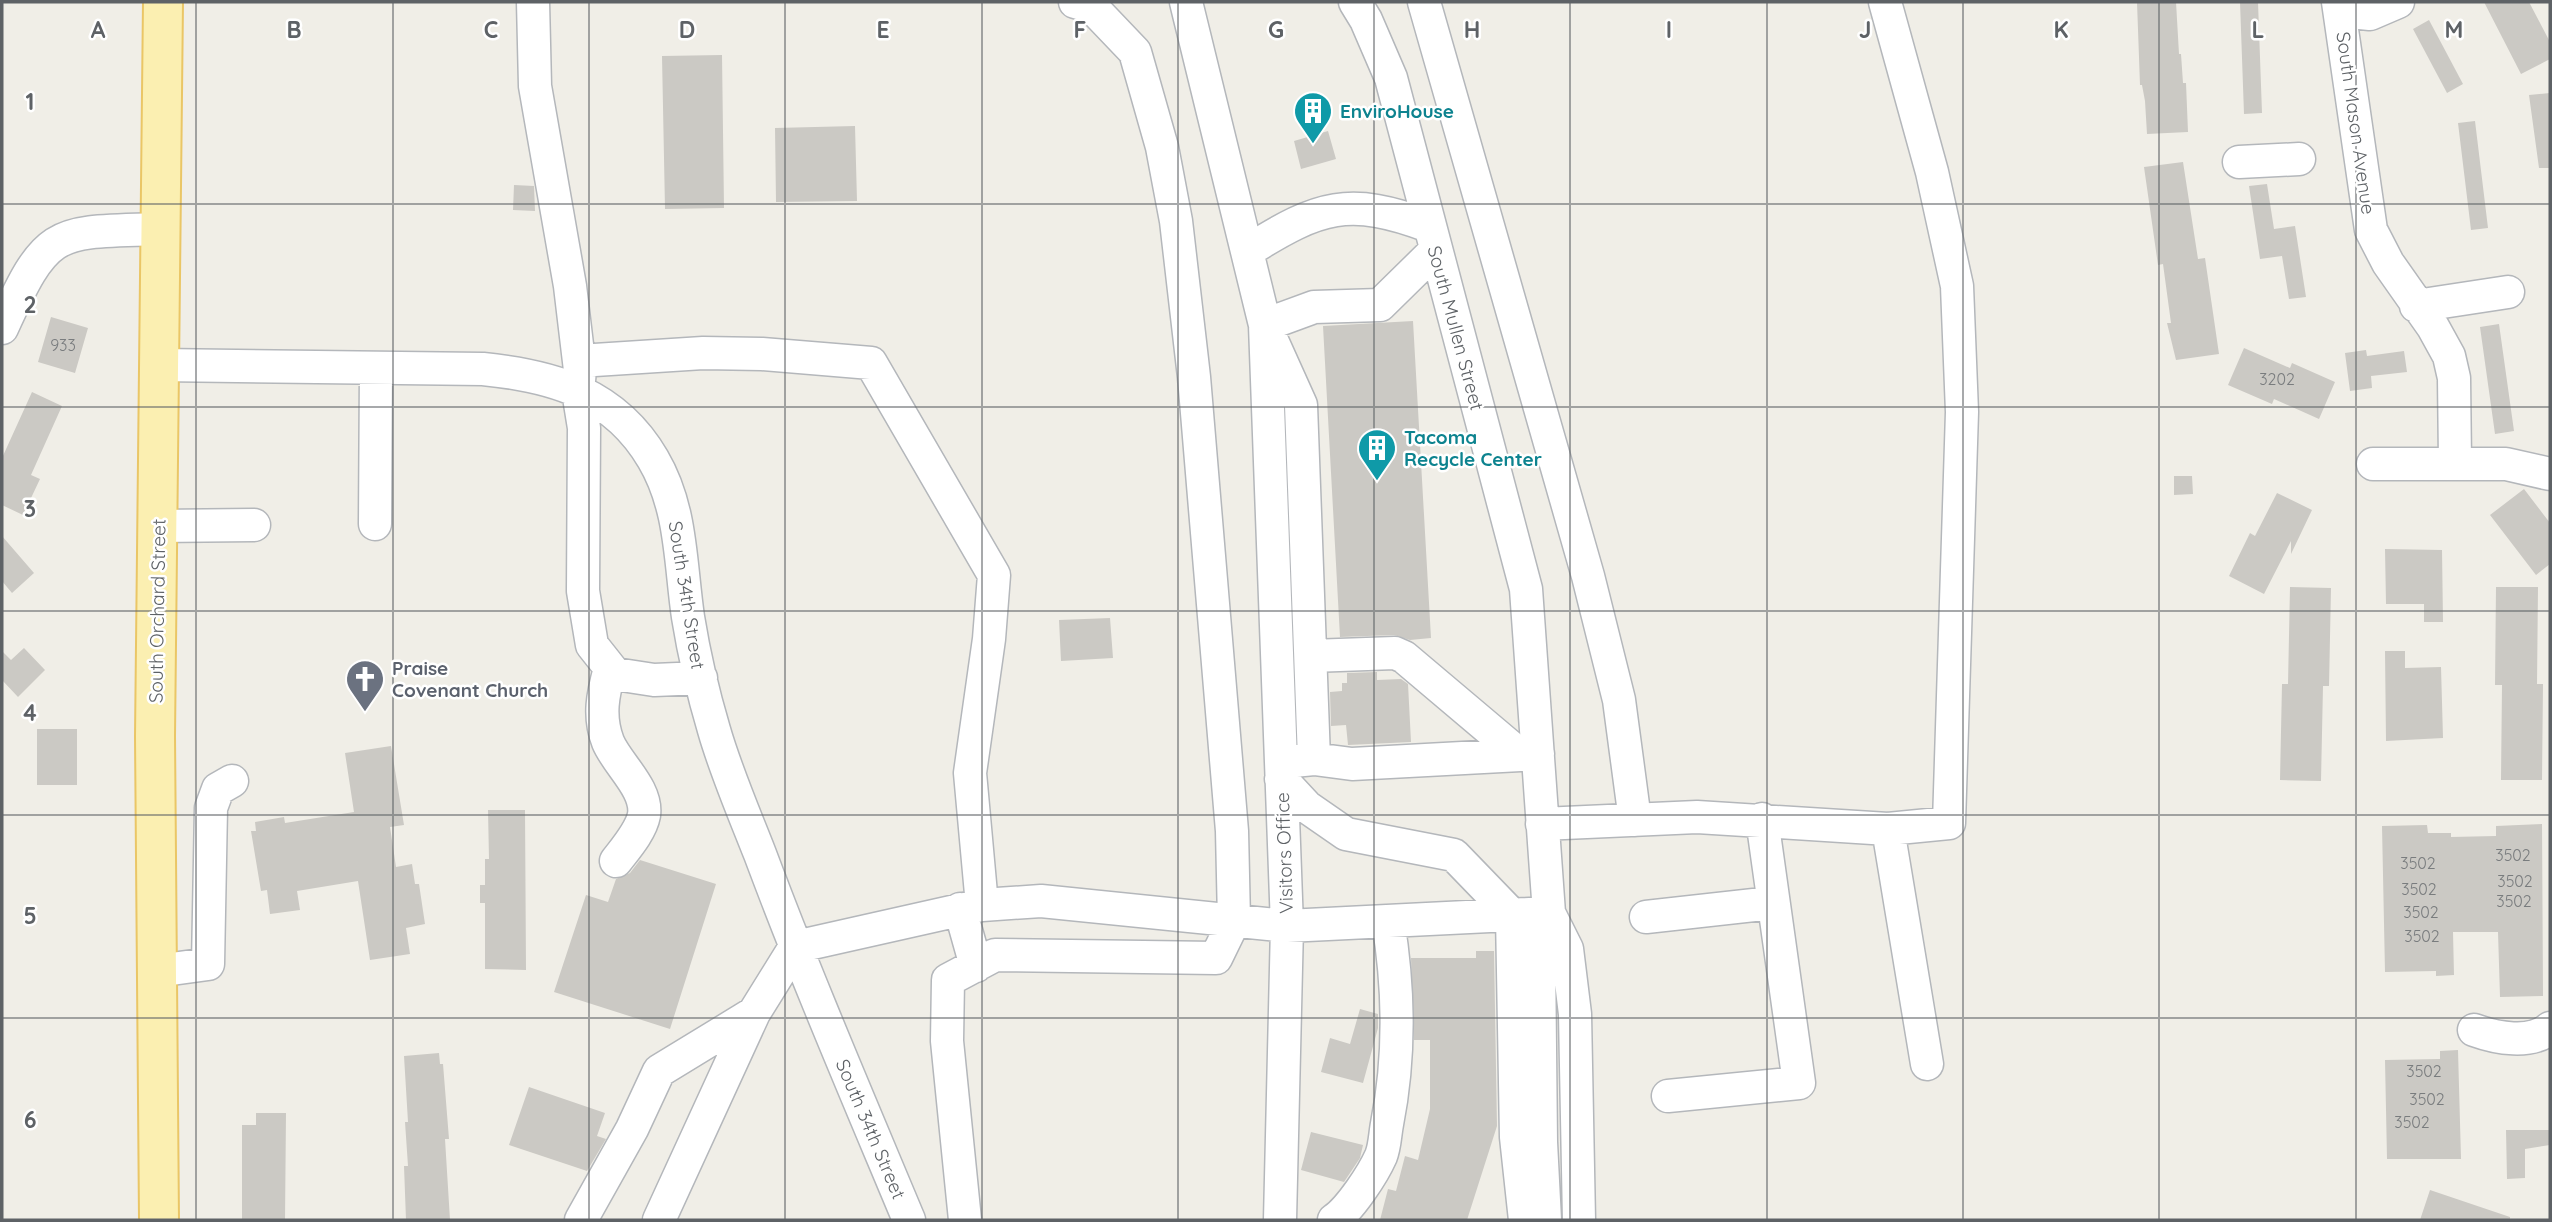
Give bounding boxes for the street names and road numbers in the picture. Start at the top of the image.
street label: South Mason Avenue [2331,30,2381,216]
street label: South Mullen Street [1423,243,1489,413]
street label: South Orchard Street [143,519,171,703]
street label: South 34th Street [663,519,711,671]
street label: Visitors Office [1270,792,1298,914]
street label: South 34th Street [831,1055,911,1203]

